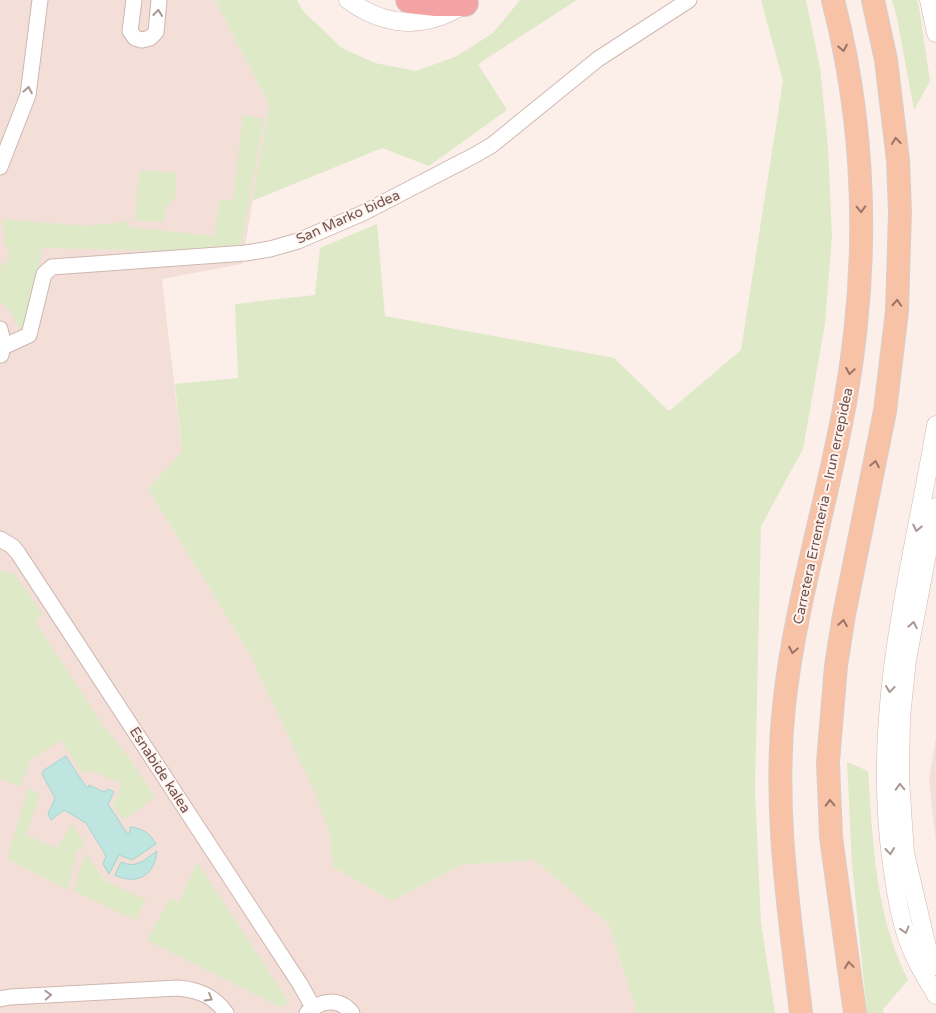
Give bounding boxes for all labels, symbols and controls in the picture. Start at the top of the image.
one-way arrow [152,9,163,17]
one-way arrow [838,43,848,52]
one-way arrow [23,86,33,94]
one-way arrow [891,137,902,145]
street label: San Marko bidea [293,186,403,248]
one-way arrow [856,205,867,213]
one-way arrow [892,299,903,307]
one-way arrow [845,367,856,375]
street label: Carretera Errenteria – Irun errepidea [790,386,856,626]
one-way arrow [869,459,880,468]
one-way arrow [912,524,922,533]
one-way arrow [837,619,847,628]
one-way arrow [908,621,918,630]
one-way arrow [788,645,799,654]
one-way arrow [885,685,896,693]
street label: Esnabide kalea [126,724,194,816]
one-way arrow [895,783,905,790]
one-way arrow [824,799,835,807]
one-way arrow [884,847,895,855]
one-way arrow [900,926,910,934]
one-way arrow [844,960,855,968]
one-way arrow [45,989,53,1000]
one-way arrow [203,991,212,1001]

